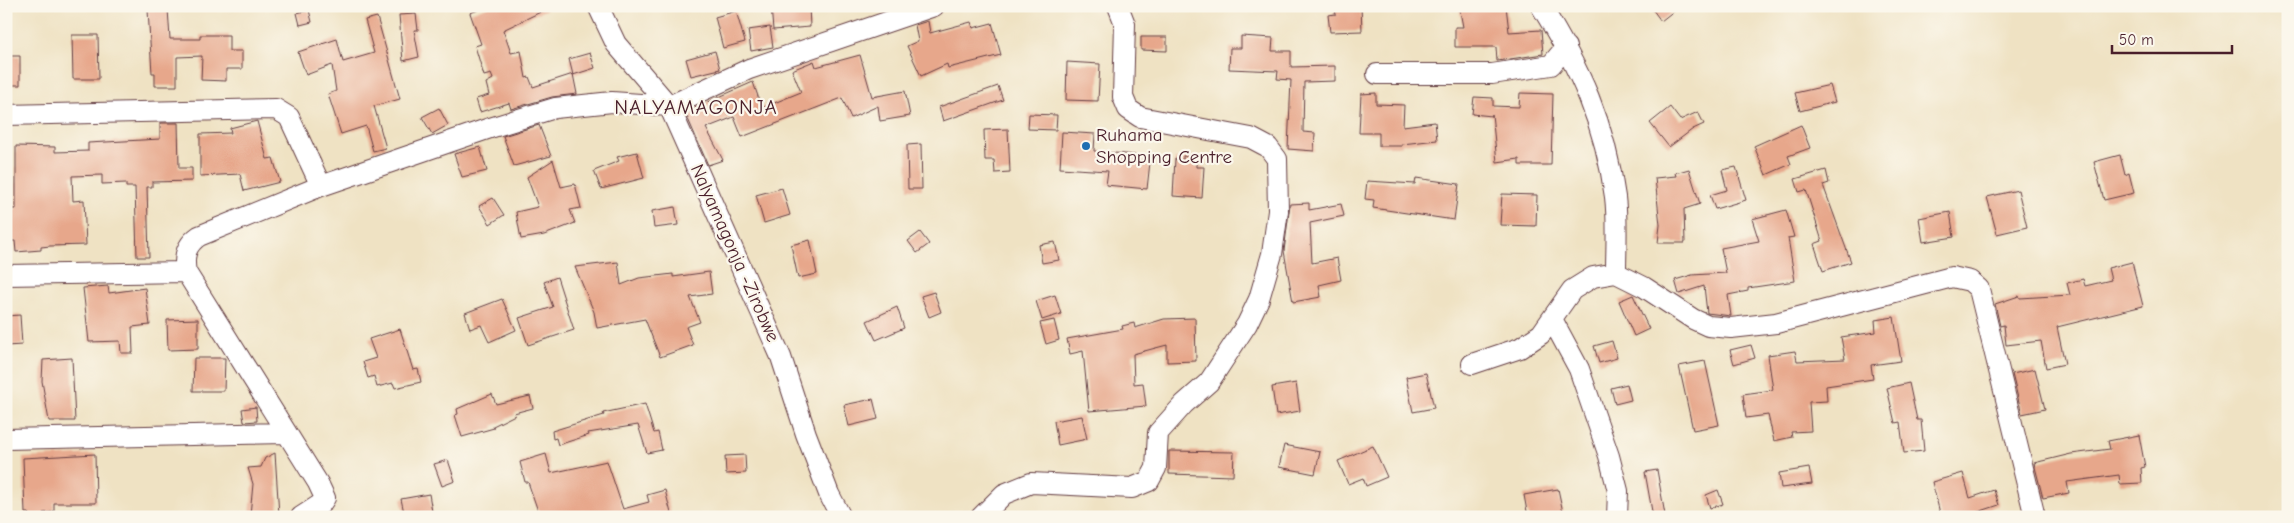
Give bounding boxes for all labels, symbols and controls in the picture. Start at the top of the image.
scale bar [2112,22,2232,54]
text: 50 m [2119,31,2154,49]
district label: NALYAMAGONJA [614,95,778,119]
place label: Ruhama Shopping Centre [1096,124,1232,168]
marker: Ruhama Shopping Centre [1080,140,1092,152]
street label: Nalyamagonja -Zirobwe [686,161,784,345]

